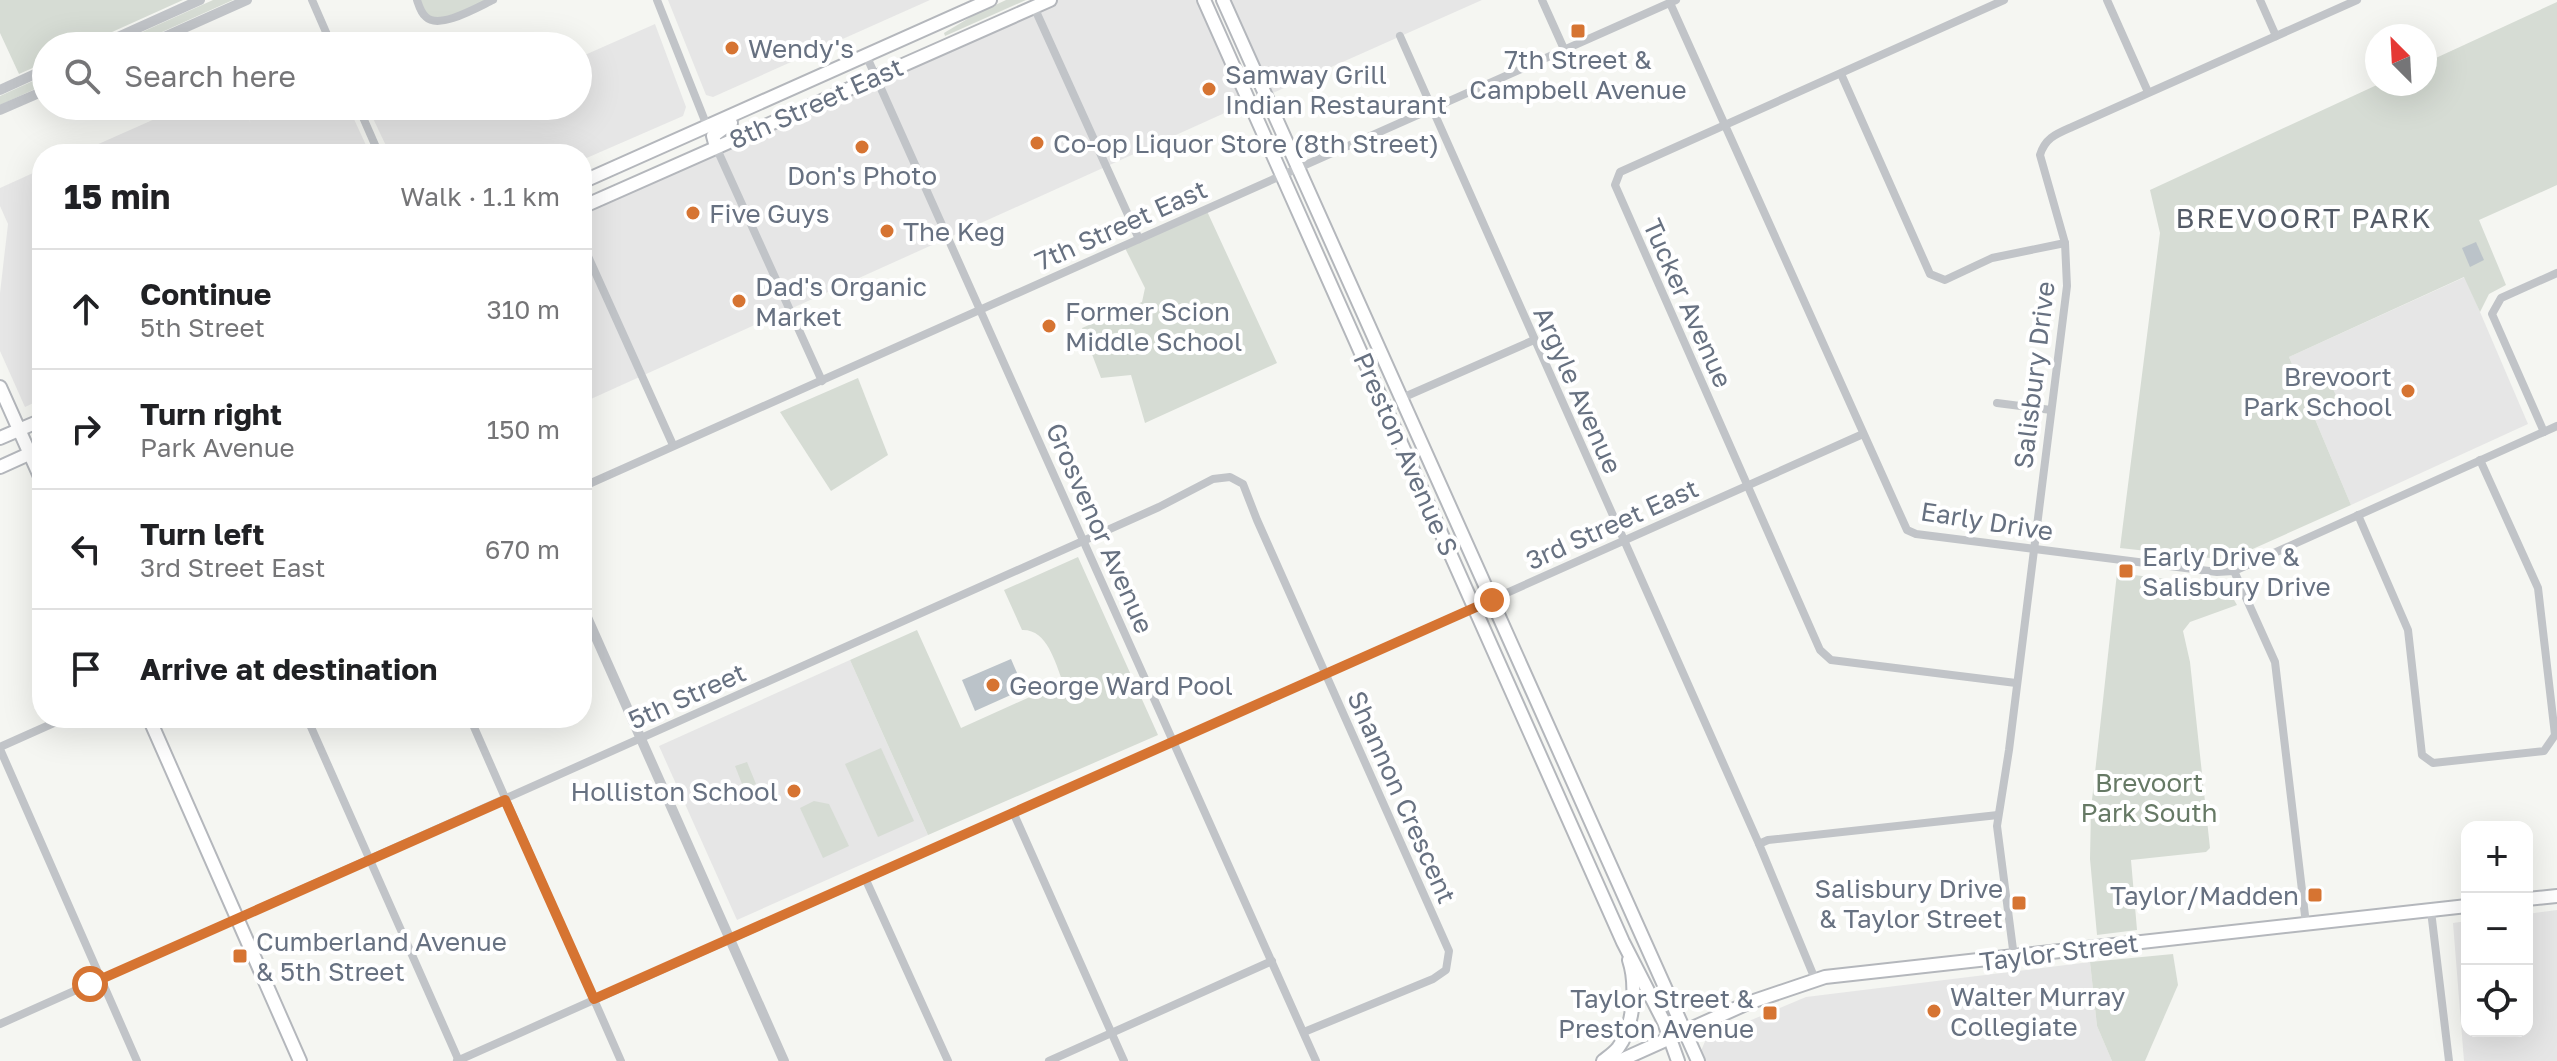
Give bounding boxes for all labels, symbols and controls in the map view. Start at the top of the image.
marker: 7th Street & Campbell Avenue [1569,22,1587,40]
north arrow [2365,24,2437,96]
search box [32,32,592,120]
place label: Wendy's [748,33,854,64]
marker: Wendy's [723,39,741,57]
place label: 7th Street & Campbell Avenue [1469,44,1687,105]
street label: 8th Street East [724,51,908,155]
icon: search [60,54,104,98]
text: Search here [124,58,296,94]
place label: Samway Grill Indian Restaurant [1225,59,1447,120]
marker: Samway Grill Indian Restaurant [1200,80,1218,98]
place label: Co-op Liquor Store (8th Street) [1053,128,1439,159]
marker: Co-op Liquor Store (8th Street) [1028,134,1046,152]
marker: Don's Photo [853,138,871,156]
place label: Don's Photo [787,160,937,191]
street label: 7th Street East [1030,173,1212,277]
text: 15 min [64,176,170,216]
text: Walk · 1.1 km [400,181,560,212]
place label: Five Guys [709,198,829,229]
district label: BREVOORT PARK [2175,201,2433,234]
marker: Five Guys [684,204,702,222]
street label: Tucker Avenue [1637,214,1739,392]
place label: The Keg [903,216,1005,247]
marker: The Keg [878,222,896,240]
place label: Dad's Organic Market [755,271,927,332]
text: Continue [140,276,271,312]
street label: Salisbury Drive [2007,280,2061,470]
icon: ahead [64,287,108,331]
marker: Dad's Organic Market [730,292,748,310]
text: 310 m [487,294,560,325]
place label: Former Scion Middle School [1065,296,1242,357]
street label: Argyle Avenue [1527,302,1629,478]
text: 5th Street [140,312,265,343]
marker: Former Scion Middle School [1040,317,1058,335]
street label: Preston Avenue S [1347,348,1465,560]
place label: Brevoort Park School [2243,361,2392,422]
marker: Brevoort Park School [2399,382,2417,400]
text: Turn right [140,396,282,432]
icon: right [64,407,108,451]
text: 150 m [487,414,560,445]
street label: Grosvenor Avenue [1040,418,1160,638]
text: Park Avenue [140,432,295,463]
street label: 3rd Street East [1521,472,1703,576]
street label: Early Drive [1919,495,2055,547]
text: Turn left [140,516,265,552]
icon: left [64,527,108,571]
text: 670 m [485,534,560,565]
place label: Early Drive & Salisbury Drive [2142,541,2331,602]
text: 3rd Street East [140,552,326,583]
marker: Early Drive & Salisbury Drive [2117,562,2135,580]
route end [1474,582,1510,618]
icon: arrive [64,647,108,691]
text: Arrive at destination [140,651,437,687]
street label: 5th Street [624,656,750,736]
place label: George Ward Pool [1009,670,1233,701]
marker: George Ward Pool [984,676,1002,694]
street label: Shannon Crescent [1341,686,1463,908]
park label: Brevoort Park South [2080,767,2218,828]
place label: Holliston School [570,776,778,807]
marker: Holliston School [785,782,803,800]
map controls [2461,821,2533,1037]
button: + [2461,821,2533,893]
place label: Salisbury Drive & Taylor Street [1814,873,2003,934]
place label: Taylor/Madden [2110,880,2299,911]
marker: Taylor/Madden [2306,886,2324,904]
button: − [2461,893,2533,965]
marker: Salisbury Drive & Taylor Street [2010,894,2028,912]
place label: Cumberland Avenue & 5th Street [256,926,507,987]
street label: Taylor Street [1978,927,2140,977]
marker: Cumberland Avenue & 5th Street [231,947,249,965]
button: locate [2461,965,2533,1037]
route start [72,966,108,1002]
place label: Walter Murray Collegiate [1950,981,2126,1042]
place label: Taylor Street & Preston Avenue [1558,983,1755,1044]
marker: Walter Murray Collegiate [1925,1002,1943,1020]
marker: Taylor Street & Preston Avenue [1761,1004,1779,1022]

